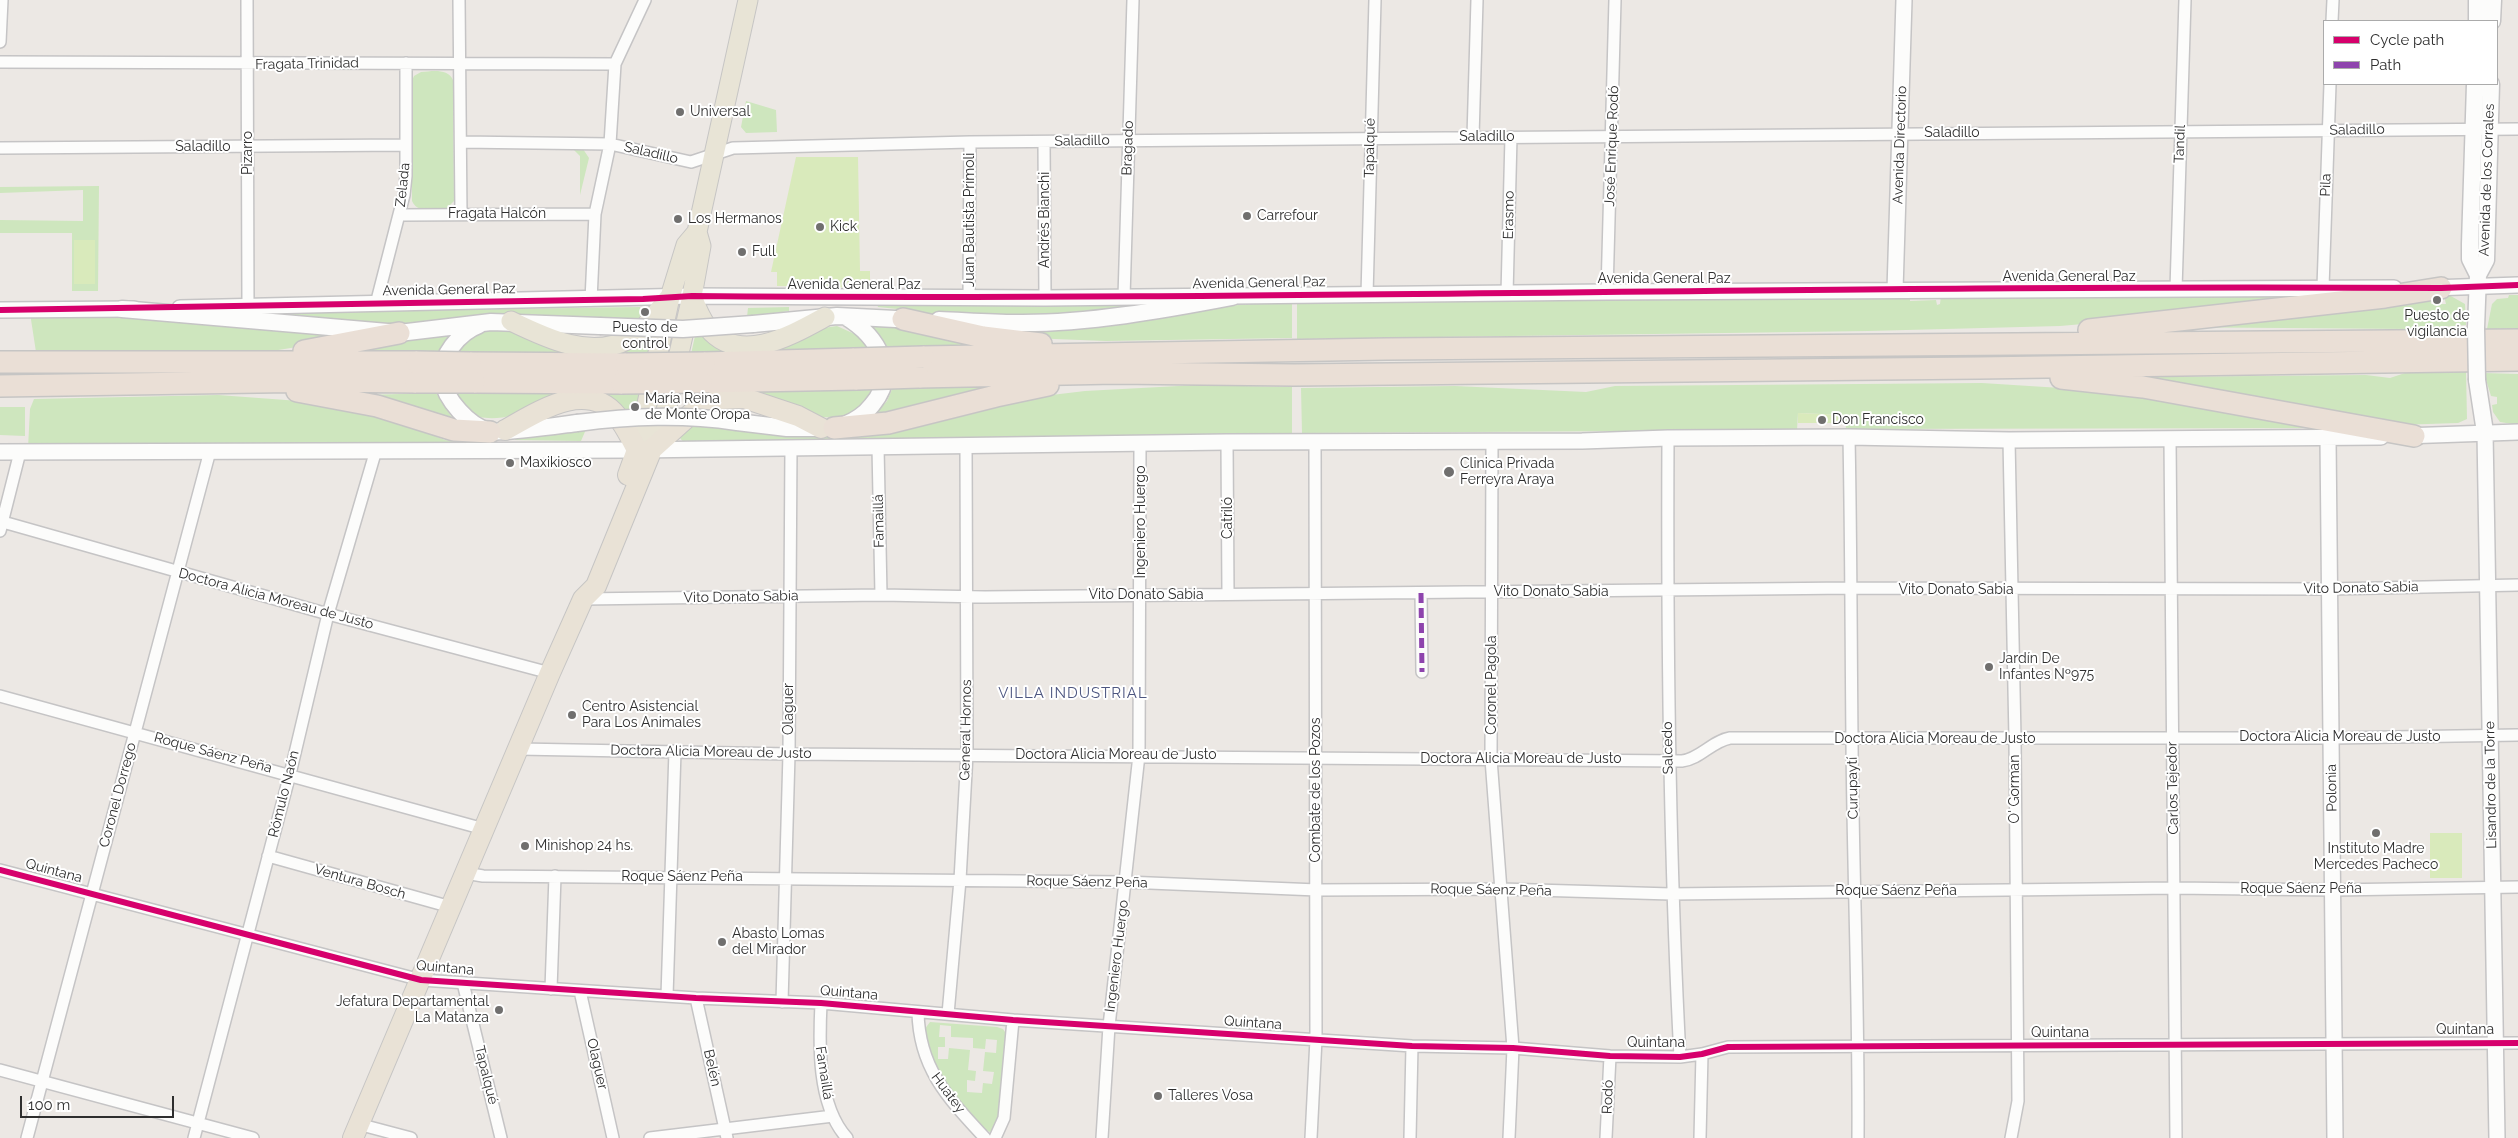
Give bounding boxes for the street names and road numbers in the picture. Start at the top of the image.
street label: Fragata Trinidad [255,55,359,73]
street label: José Enrique Rodó [1601,85,1623,207]
street label: Avenida Directorio [1890,86,1910,204]
street label: Avenida de los Corrales [2476,103,2498,257]
street label: Tapalqué [1361,118,1379,178]
street label: Bragado [1119,120,1137,176]
street label: Saladillo [2329,121,2385,139]
street label: Tandil [2171,124,2189,164]
street label: Saladillo [1924,125,1980,141]
street label: Saladillo [1459,129,1515,145]
street label: Pizarro [240,131,256,175]
street label: Saladillo [1054,132,1110,150]
street label: Saladillo [175,139,231,155]
street label: Saladillo [622,139,680,167]
street label: Juan Bautista Prímoli [962,153,978,287]
street label: Zelada [392,162,414,208]
street label: Andrés Bianchi [1037,172,1053,268]
street label: Pila [2317,173,2335,197]
street label: Erasmo [1500,190,1518,240]
street label: Fragata Halcón [448,206,546,222]
street label: Avenida General Paz [2002,269,2136,285]
street label: Avenida General Paz [1597,271,1731,287]
street label: Avenida General Paz [1192,273,1326,293]
street label: Avenida General Paz [787,277,921,293]
street label: Avenida General Paz [382,280,516,300]
street label: Ingeniero Huergo [1133,465,1149,579]
street label: Famaillá [870,494,888,548]
street label: Catriló [1220,497,1236,539]
street label: Doctora Alicia Moreau de Justo [177,565,375,633]
street label: Vito Donato Sabia [2303,579,2419,597]
street label: Vito Donato Sabia [1898,582,2014,598]
street label: Vito Donato Sabia [1493,584,1609,600]
street label: Vito Donato Sabia [1088,587,1204,603]
street label: Vito Donato Sabia [683,588,799,606]
street label: Coronel Pagola [1484,635,1500,735]
street label: General Hornos [957,679,975,781]
street label: Olaguer [781,683,797,735]
street label: Combate de los Pozos [1308,718,1324,862]
street label: Salcedo [1659,721,1677,775]
street label: Lisandro de la Torre [2481,721,2501,849]
street label: Roque Sáenz Peña [152,729,274,777]
street label: Doctora Alicia Moreau de Justo [2239,729,2441,745]
street label: Doctora Alicia Moreau de Justo [1834,731,2036,747]
street label: Coronel Dorrego [96,741,140,849]
street label: Carlos Tejedor [2164,741,2182,835]
street label: Doctora Alicia Moreau de Justo [610,742,812,762]
street label: Doctora Alicia Moreau de Justo [1015,747,1217,763]
street label: Rómulo Naón [265,749,303,839]
street label: Doctora Alicia Moreau de Justo [1420,751,1622,767]
street label: O' Gorman [2007,755,2023,823]
street label: Curupaytí [1844,757,1862,819]
street label: Polonia [2323,764,2341,812]
street label: Quintana [24,855,84,887]
street label: Ventura Bosch [312,861,408,903]
street label: Roque Sáenz Peña [621,869,743,885]
street label: Roque Sáenz Peña [1026,873,1148,891]
street label: Roque Sáenz Peña [1430,881,1552,899]
street label: Roque Sáenz Peña [2240,881,2362,897]
street label: Roque Sáenz Peña [1835,883,1957,899]
street label: Ingeniero Huergo [1102,899,1132,1013]
street label: Quintana [415,957,475,979]
street label: Quintana [819,982,879,1004]
street label: Quintana [1223,1013,1283,1033]
street label: Quintana [2436,1022,2494,1038]
street label: Quintana [2031,1025,2089,1041]
street label: Quintana [1627,1035,1685,1051]
street label: Olaguer [583,1037,611,1091]
street label: Tapalqué [471,1044,501,1106]
street label: Famaillá [811,1045,837,1101]
street label: Belén [700,1048,724,1088]
street label: Huatey [927,1069,969,1117]
street label: Rodó [1599,1080,1617,1114]

